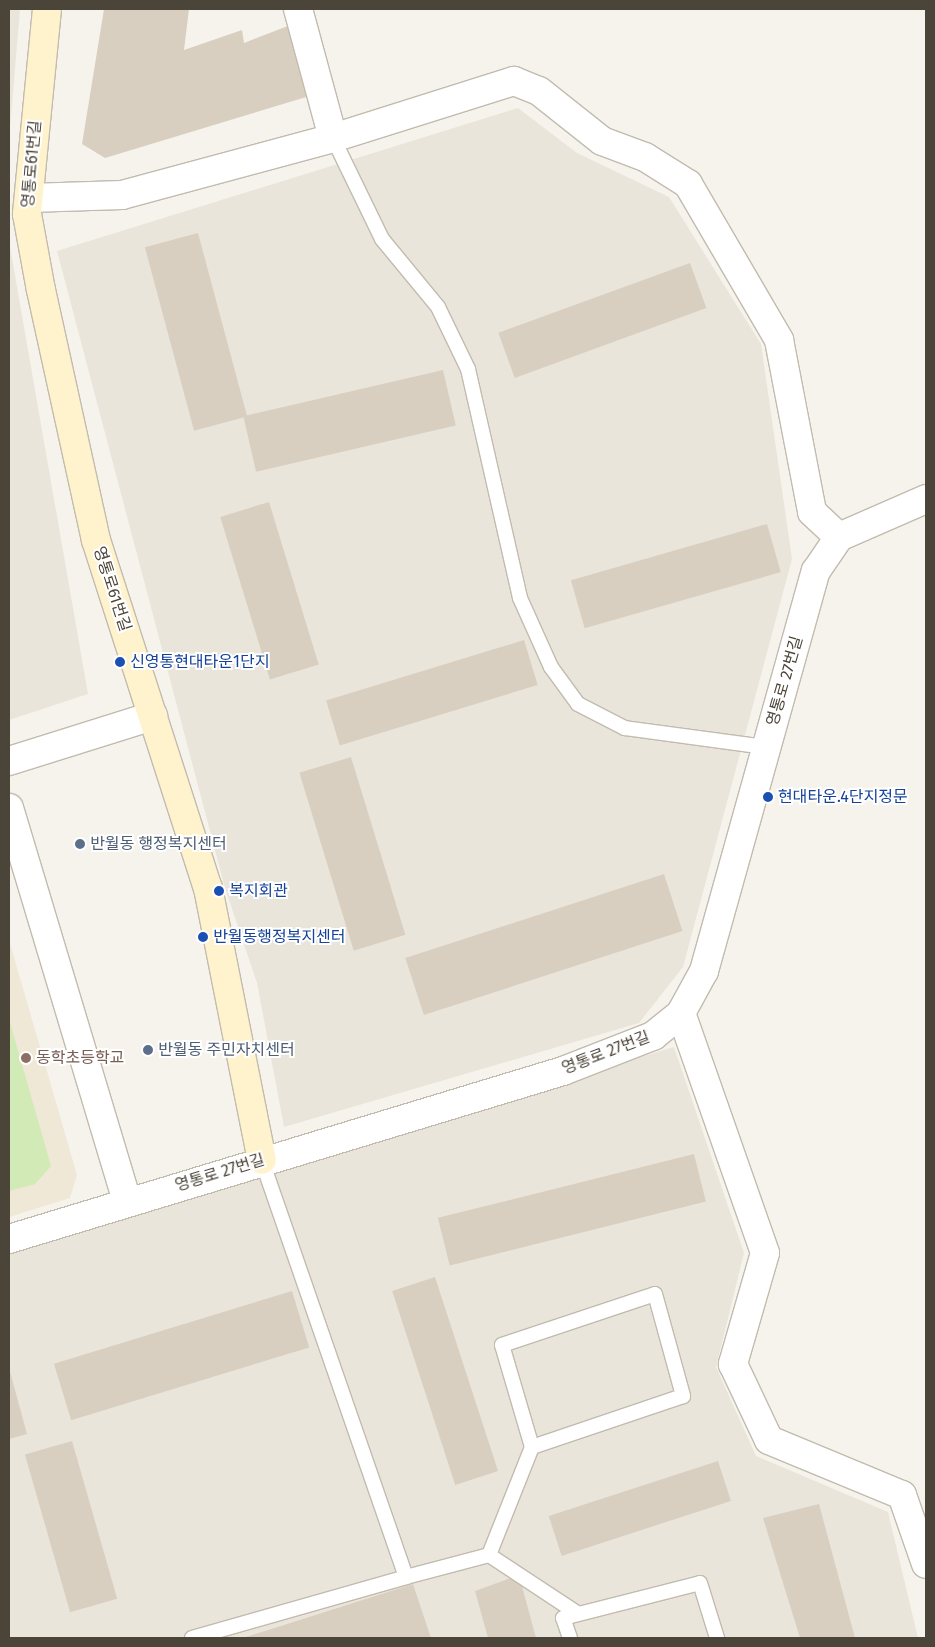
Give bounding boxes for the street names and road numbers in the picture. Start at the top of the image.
street label: 영통로61번길 [19,119,45,209]
street label: 영통로61번길 [89,544,135,634]
street label: 영통로 27번길 [763,634,807,728]
street label: 영통로 27번길 [559,1027,653,1079]
street label: 영통로 27번길 [173,1150,267,1196]

